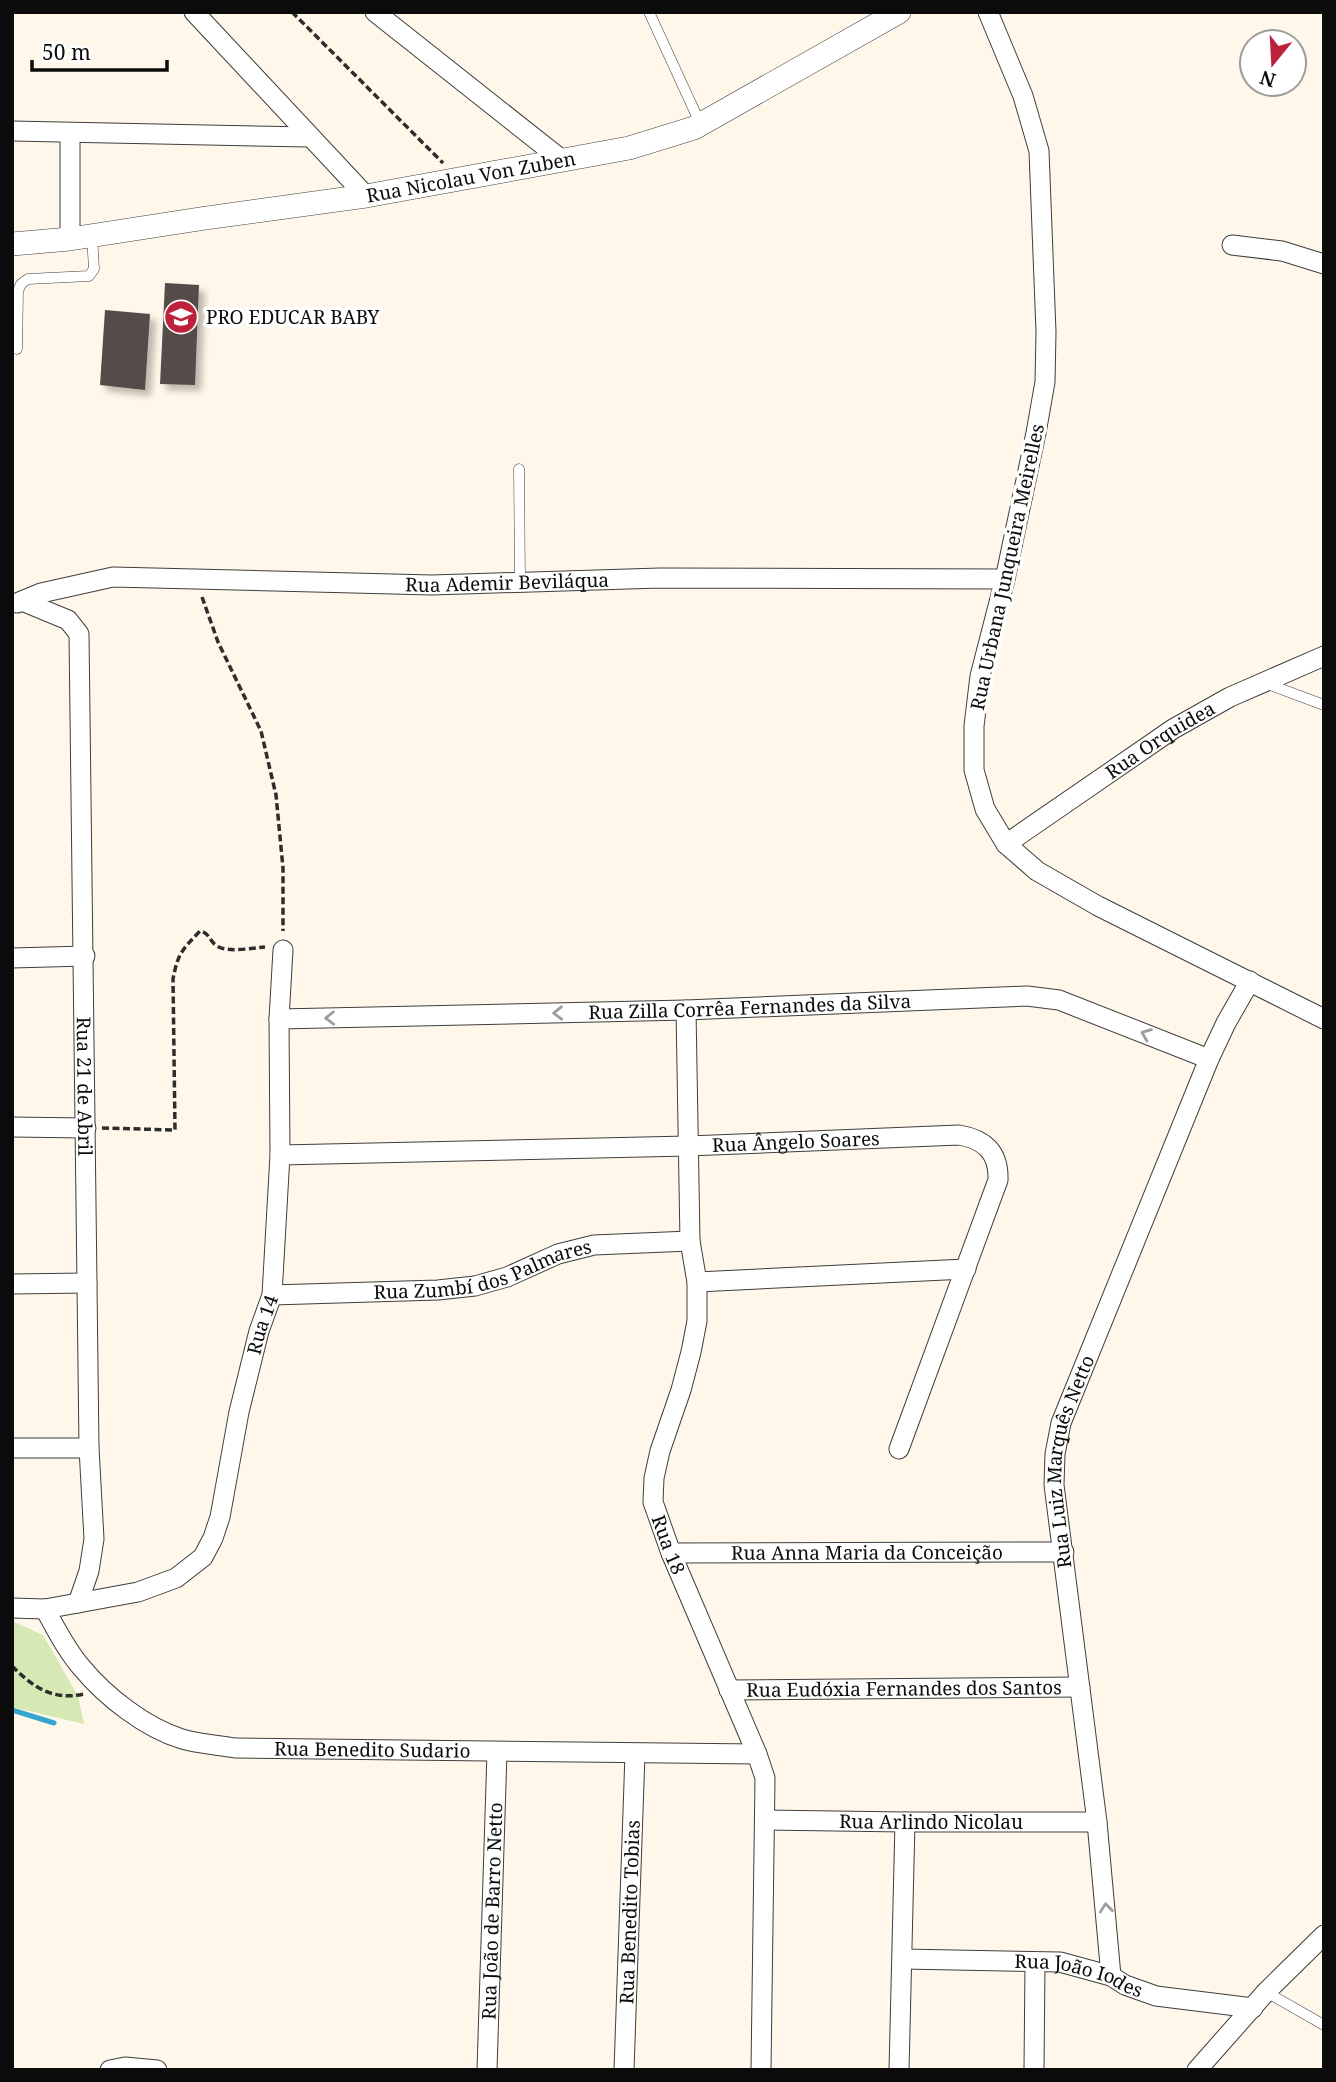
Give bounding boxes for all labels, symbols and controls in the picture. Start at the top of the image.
scale bar [32,28,166,72]
north arrow [1238,28,1308,98]
text: 50 m [42,38,91,66]
text: N [1257,64,1279,94]
street label: Rua Nicolau Von Zuben [364,145,578,209]
school or university icon: PRO EDUCAR BABY [162,298,200,336]
place label: PRO EDUCAR BABY [206,304,379,330]
street label: Rua Urbana Junqueira Meirelles [964,421,1050,713]
street label: Rua Ademir Beviláqua [405,567,609,598]
street label: Rua Orquidea [1100,695,1220,785]
street label: Rua Zilla Corrêa Fernandes da Silva [588,988,912,1025]
one-way arrow [552,1005,563,1020]
one-way arrow [325,1010,336,1025]
street label: Rua 21 de Abril [71,1017,98,1156]
one-way arrow [1140,1029,1152,1043]
street label: Rua Ângelo Soares [711,1125,880,1158]
street label: Rua Zumbí dos Palmares [373,1233,594,1305]
street label: Rua 14 [241,1291,284,1357]
street label: Rua Luiz Marquês Netto [1041,1351,1100,1570]
street label: Rua 18 [646,1511,692,1578]
street label: Rua Anna Maria da Conceição [731,1539,1003,1566]
street label: Rua Eudóxia Fernandes dos Santos [746,1674,1062,1703]
street label: Rua Benedito Sudario [274,1735,471,1764]
street label: Rua João de Barro Netto [476,1802,508,2020]
street label: Rua Arlindo Nicolau [839,1808,1023,1835]
street label: Rua Benedito Tobias [613,1820,646,2005]
one-way arrow [1099,1902,1114,1913]
street label: Rua João Iodes [1014,1948,1146,2003]

